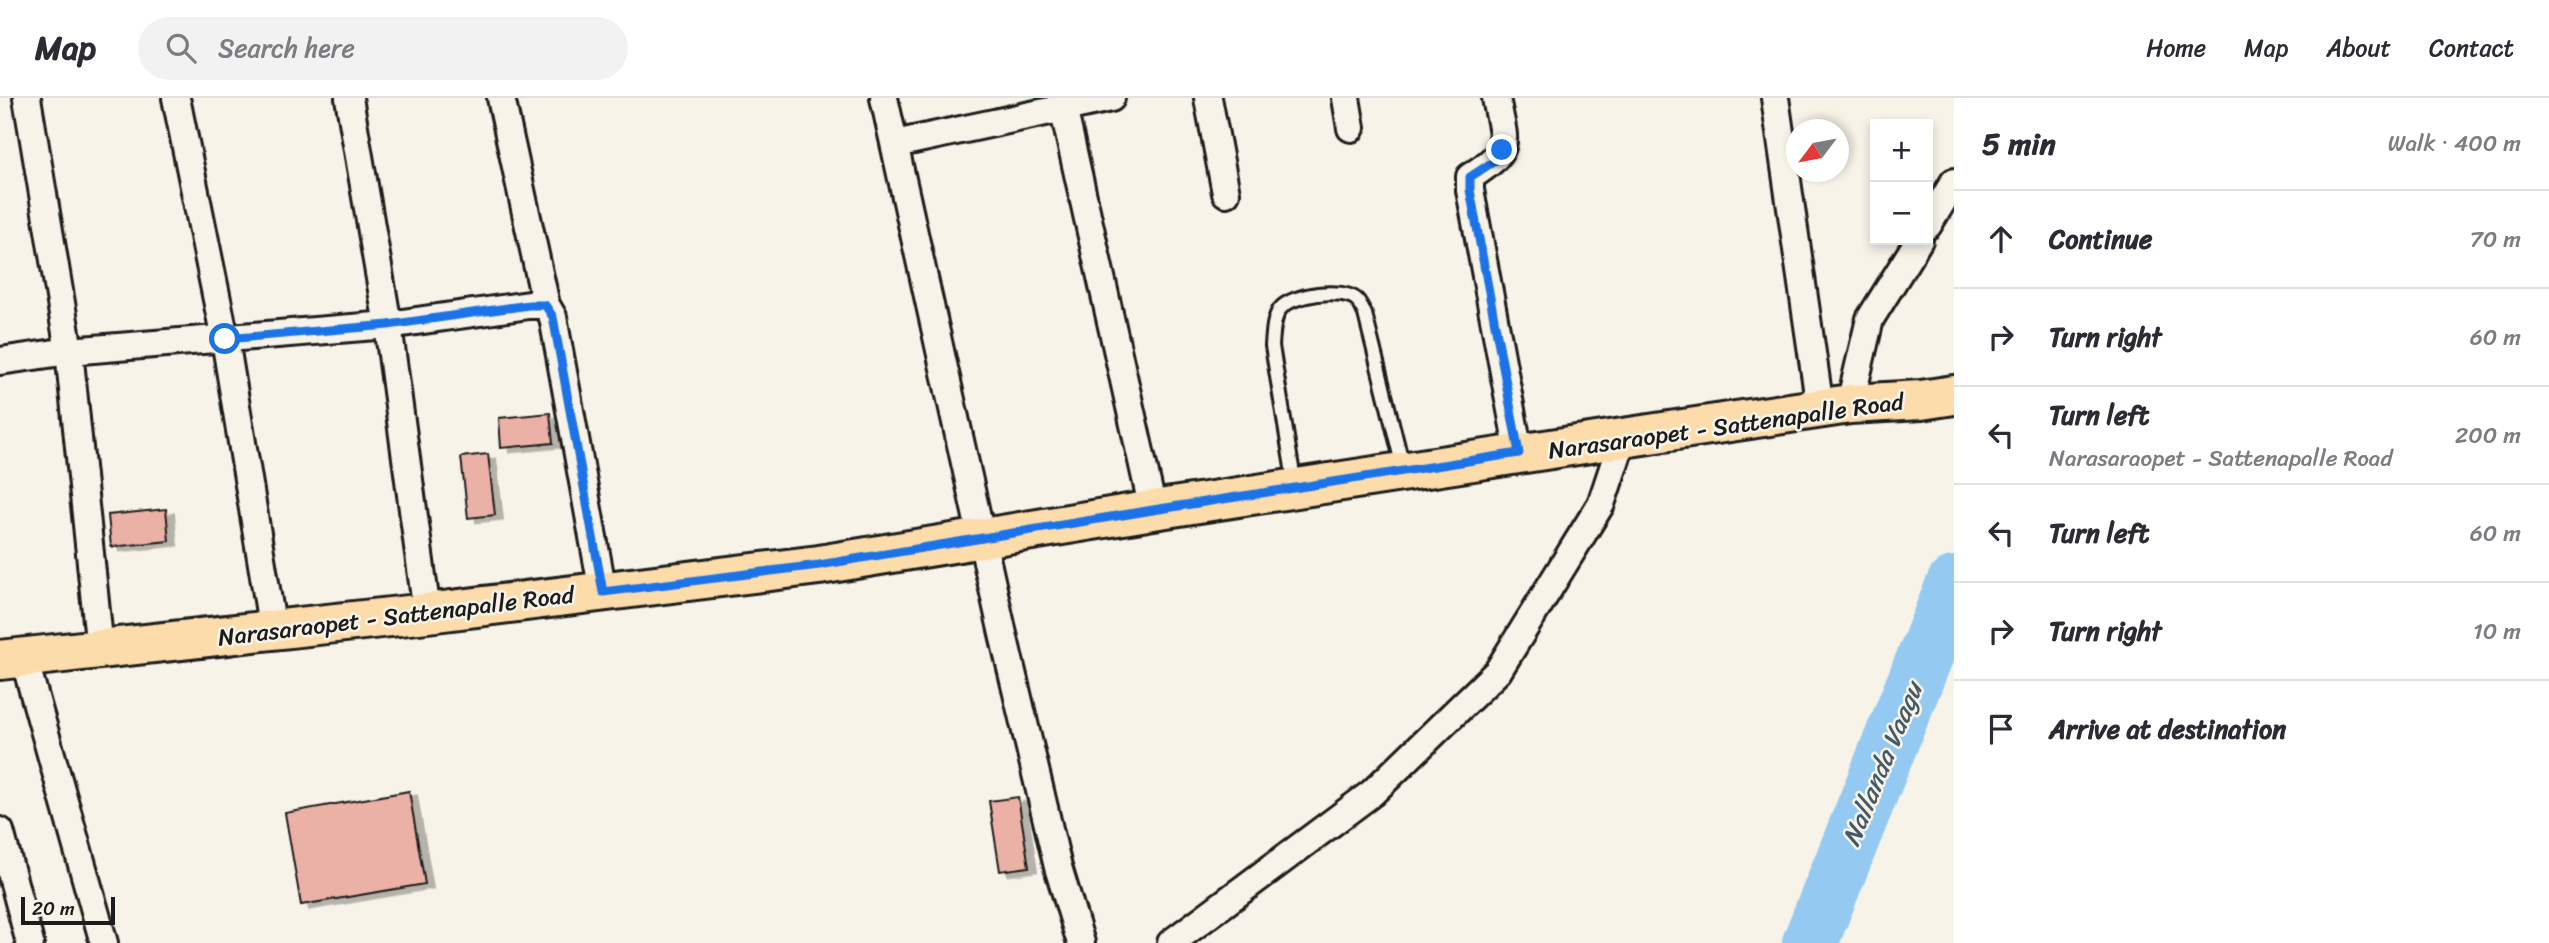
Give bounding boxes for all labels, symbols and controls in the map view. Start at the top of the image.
search box [138,17,628,80]
text: Map [35,19,96,77]
text: Search here [218,25,355,71]
text: Home [2146,27,2206,69]
text: Map [2244,27,2288,69]
text: About [2326,27,2391,69]
text: Contact [2429,27,2514,69]
icon: search [162,29,200,67]
text: 5 min [1982,117,2056,171]
north arrow [1786,119,1849,182]
map controls [1870,119,1933,245]
button: + [1870,119,1933,182]
text: Walk · 400 m [2388,123,2521,164]
route end [1486,134,1517,165]
button: − [1870,182,1933,245]
text: Continue [2049,216,2152,262]
text: 70 m [2470,219,2521,260]
icon: ahead [1982,220,2020,258]
text: Turn right [2049,314,2162,360]
text: 60 m [2470,317,2521,358]
icon: right [1982,318,2020,356]
route start [209,323,240,354]
street label: Narasaraopet - Sattenapalle Road [1546,380,1908,472]
text: Turn left [2049,392,2149,438]
text: 200 m [2455,415,2521,456]
icon: left [1982,416,2020,454]
text: Narasaraopet - Sattenapalle Road [2049,438,2393,479]
text: Turn left [2049,510,2149,556]
text: 60 m [2470,513,2521,554]
icon: left [1982,514,2020,552]
street label: Narasaraopet - Sattenapalle Road [216,573,578,659]
text: Turn right [2049,608,2162,654]
text: 10 m [2473,611,2521,652]
icon: right [1982,612,2020,650]
water label: Nallanda Vaagu [1828,672,1937,853]
text: Arrive at destination [2049,706,2286,752]
icon: arrive [1982,710,2020,748]
text: 20 m [32,892,75,925]
scale bar [21,894,116,926]

